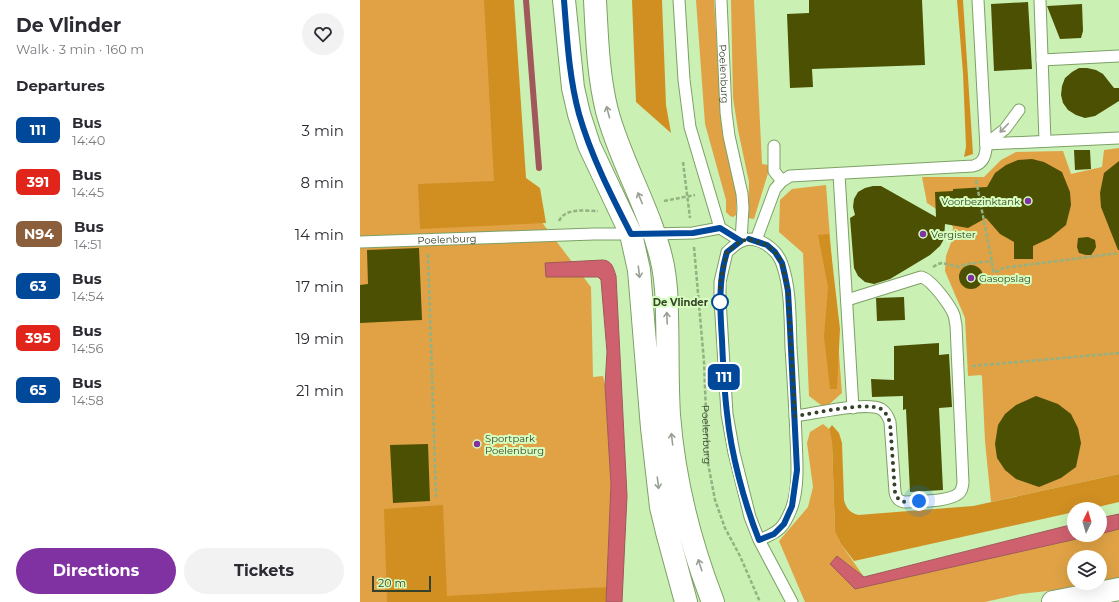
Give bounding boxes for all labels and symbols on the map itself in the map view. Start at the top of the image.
street label: Poelenburg [716,44,732,104]
one-way arrow [604,105,611,118]
one-way arrow [999,123,1009,133]
one-way arrow [636,193,644,205]
place label: Voorbezinktank [941,195,1020,208]
marker: Voorbezinktank [1023,196,1033,206]
place label: Vergister [931,228,976,241]
marker: Vergister [918,229,928,239]
street label: Poelenburg [417,232,477,247]
one-way arrow [635,266,643,279]
place label: Gasopslag [979,272,1031,285]
marker: Gasopslag [966,273,976,283]
marker: De Vlinder [711,293,729,311]
place label: De Vlinder [653,296,709,309]
one-way arrow [664,312,671,325]
line badge: 111 [701,364,747,390]
street label: Poelenburg [699,405,714,464]
place label: Sportpark Poelenburg [485,432,544,457]
one-way arrow [668,433,676,446]
marker: Sportpark Poelenburg [472,439,482,449]
one-way arrow [654,476,662,489]
your location [909,491,929,511]
north arrow [1067,502,1107,542]
one-way arrow [696,560,704,572]
scale bar [372,574,431,593]

